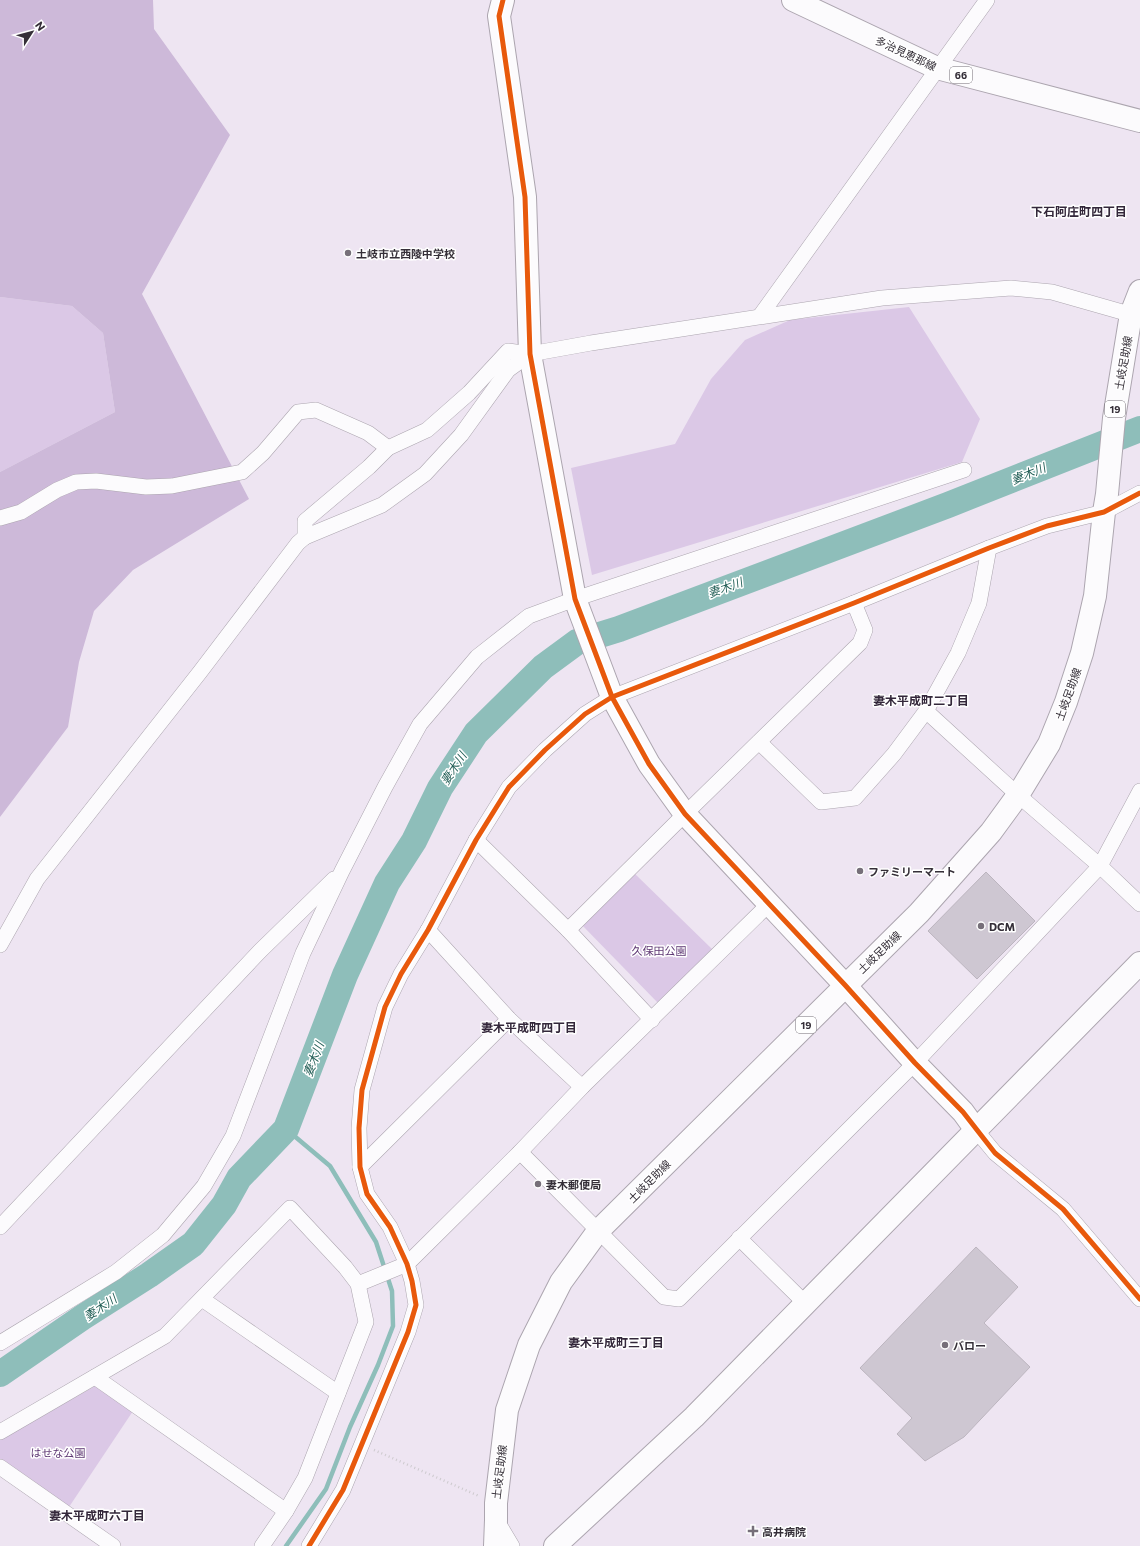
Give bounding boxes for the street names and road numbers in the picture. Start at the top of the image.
street label: 多治見恵那線 [873,33,939,73]
road number: 66 [950,67,972,83]
street label: 土岐足助線 [1112,335,1134,391]
road number: 19 [1105,401,1125,417]
street label: 土岐足助線 [1052,666,1084,722]
street label: 土岐足助線 [855,928,903,976]
road number: 19 [796,1017,816,1033]
street label: 土岐足助線 [625,1157,673,1205]
street label: 土岐足助線 [489,1444,509,1500]

